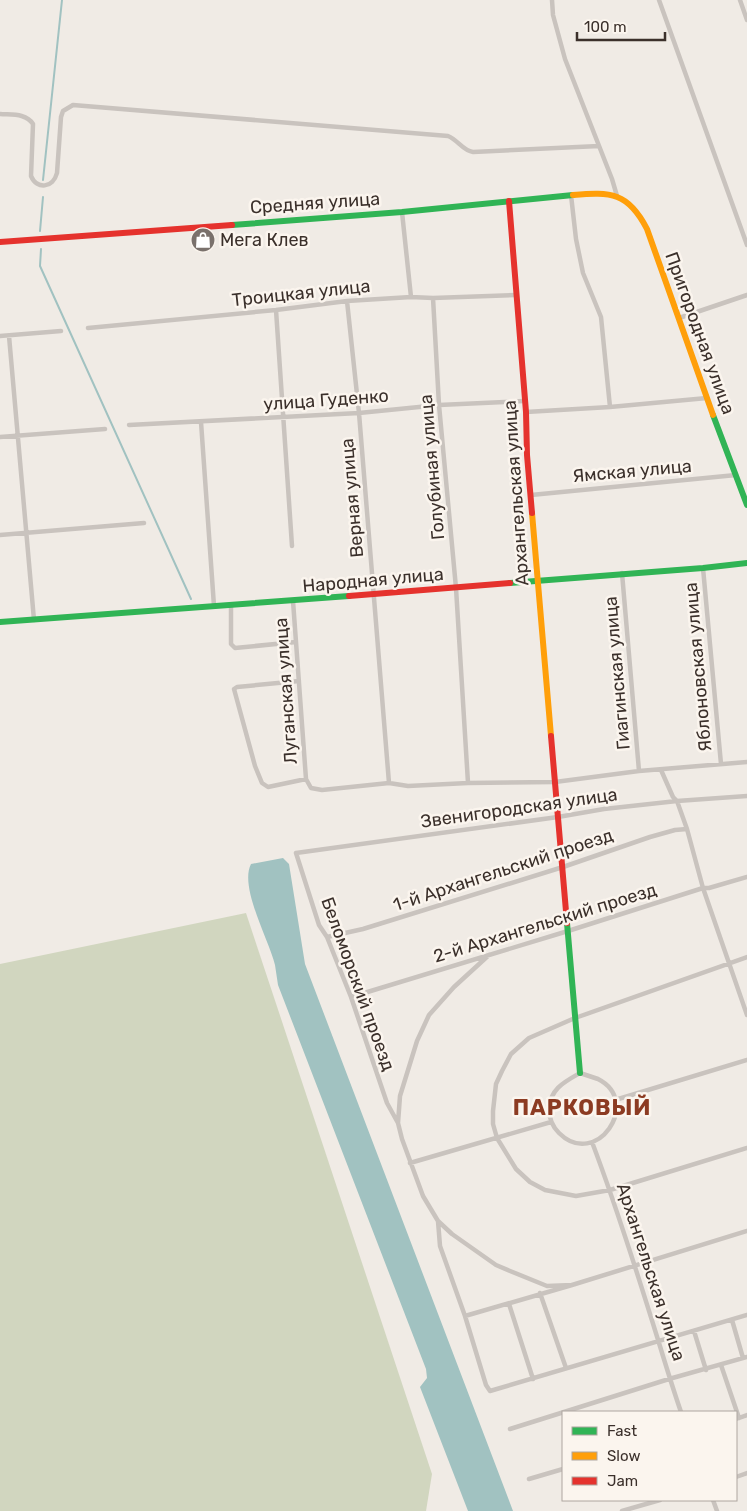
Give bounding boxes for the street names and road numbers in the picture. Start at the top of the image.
street label: Средняя улица [249,187,381,219]
street label: Пригородная улица [660,249,740,417]
street label: Троицкая улица [231,275,371,311]
street label: улица Гуденко [263,385,389,415]
street label: Голубиная улица [415,393,449,541]
street label: Архангельская улица [499,400,533,586]
street label: Верная улица [336,437,368,559]
street label: Ямская улица [571,455,693,487]
street label: Народная улица [302,563,444,597]
street label: Яблоновская улица [680,581,716,753]
street label: Гиагинская улица [599,595,635,751]
street label: Луганская улица [270,617,302,765]
street label: Звенигородская улица [419,783,619,833]
street label: 1-й Архангельский проезд [390,824,616,916]
street label: 2-й Архангельский проезд [431,878,660,967]
street label: Беломорский проезд [316,894,400,1074]
street label: Архангельская улица [612,1180,690,1364]

